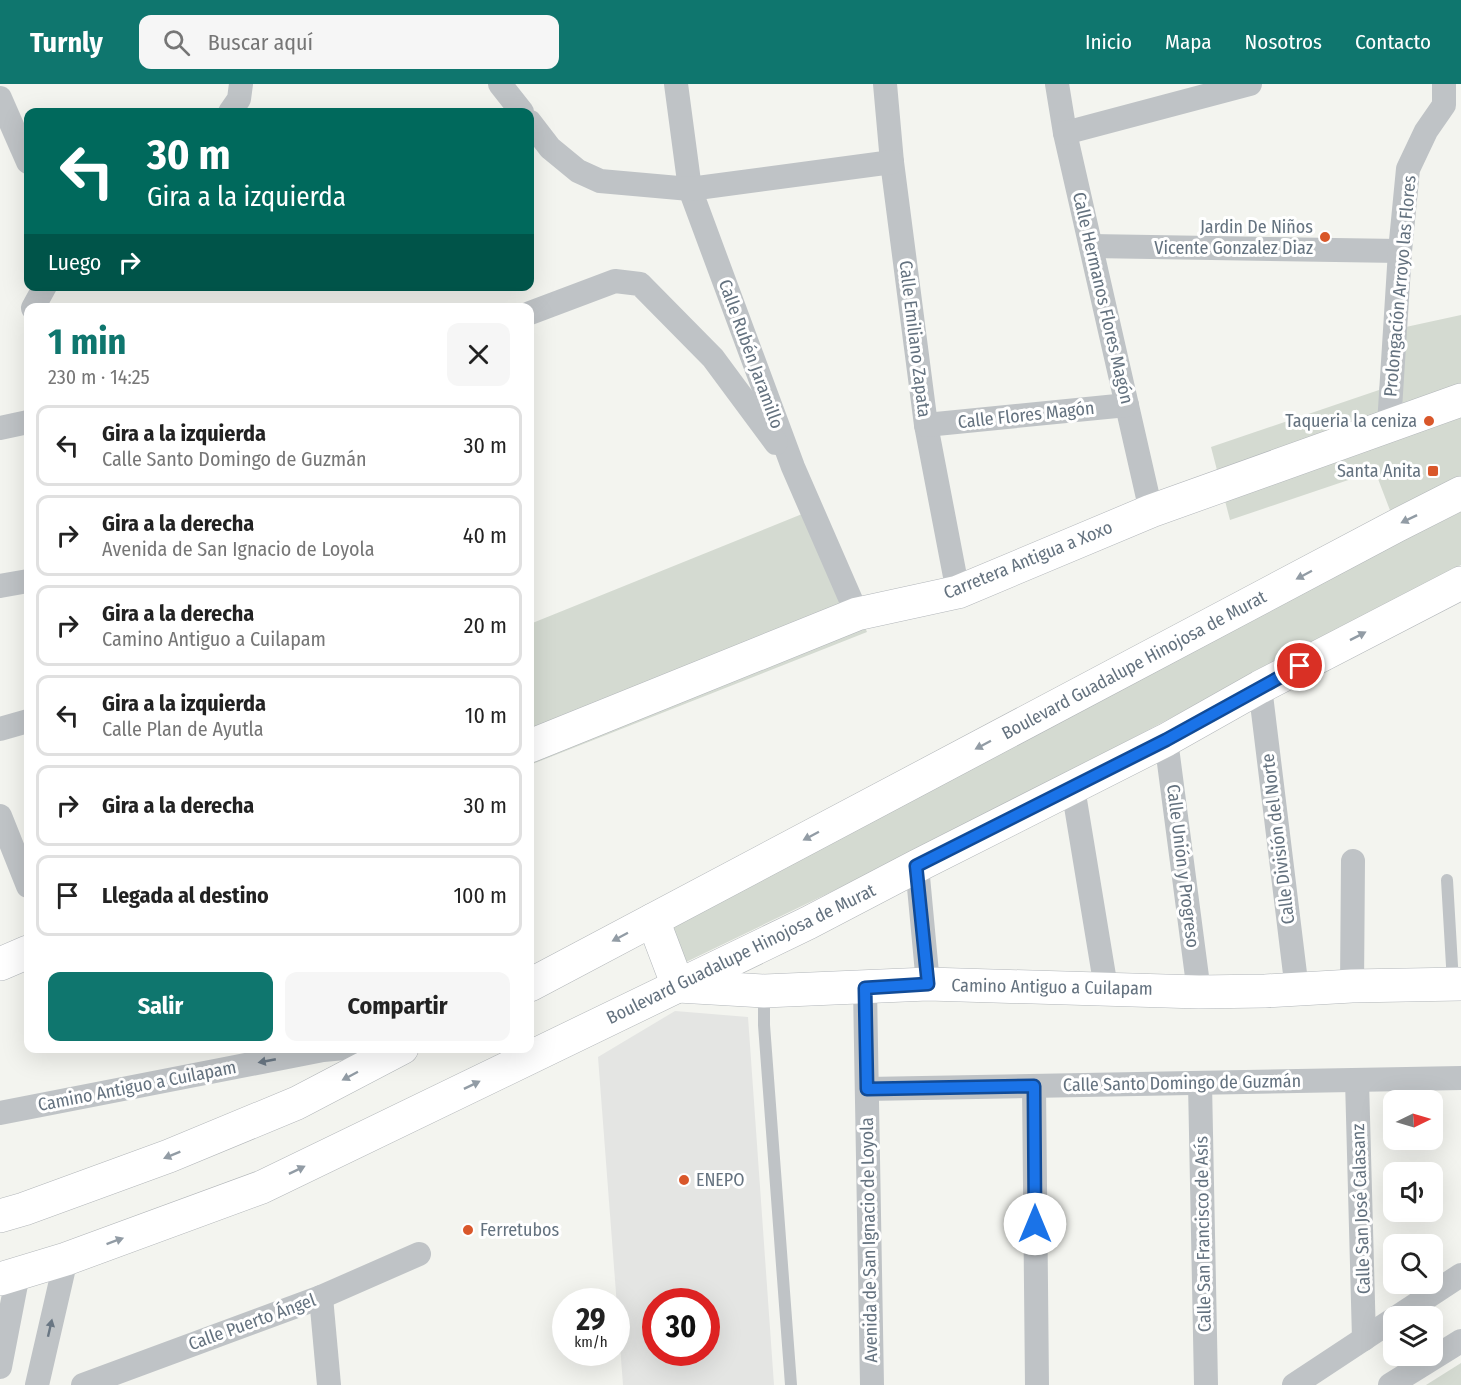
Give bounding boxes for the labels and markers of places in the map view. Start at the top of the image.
place label: Jardin De Niños Vicente Gonzalez Diaz [1154,216,1313,259]
marker: Jardin De Niños Vicente Gonzalez Diaz [1318,230,1332,244]
place label: Taqueria la ceniza [1285,410,1417,432]
marker: Taqueria la ceniza [1422,414,1436,428]
place label: Santa Anita [1337,460,1421,482]
marker: Santa Anita [1426,464,1440,478]
pin [1274,640,1325,691]
place label: ENEPO [696,1169,745,1191]
marker: ENEPO [677,1173,691,1187]
place label: Ferretubos [480,1219,559,1241]
marker: Ferretubos [461,1223,475,1237]

